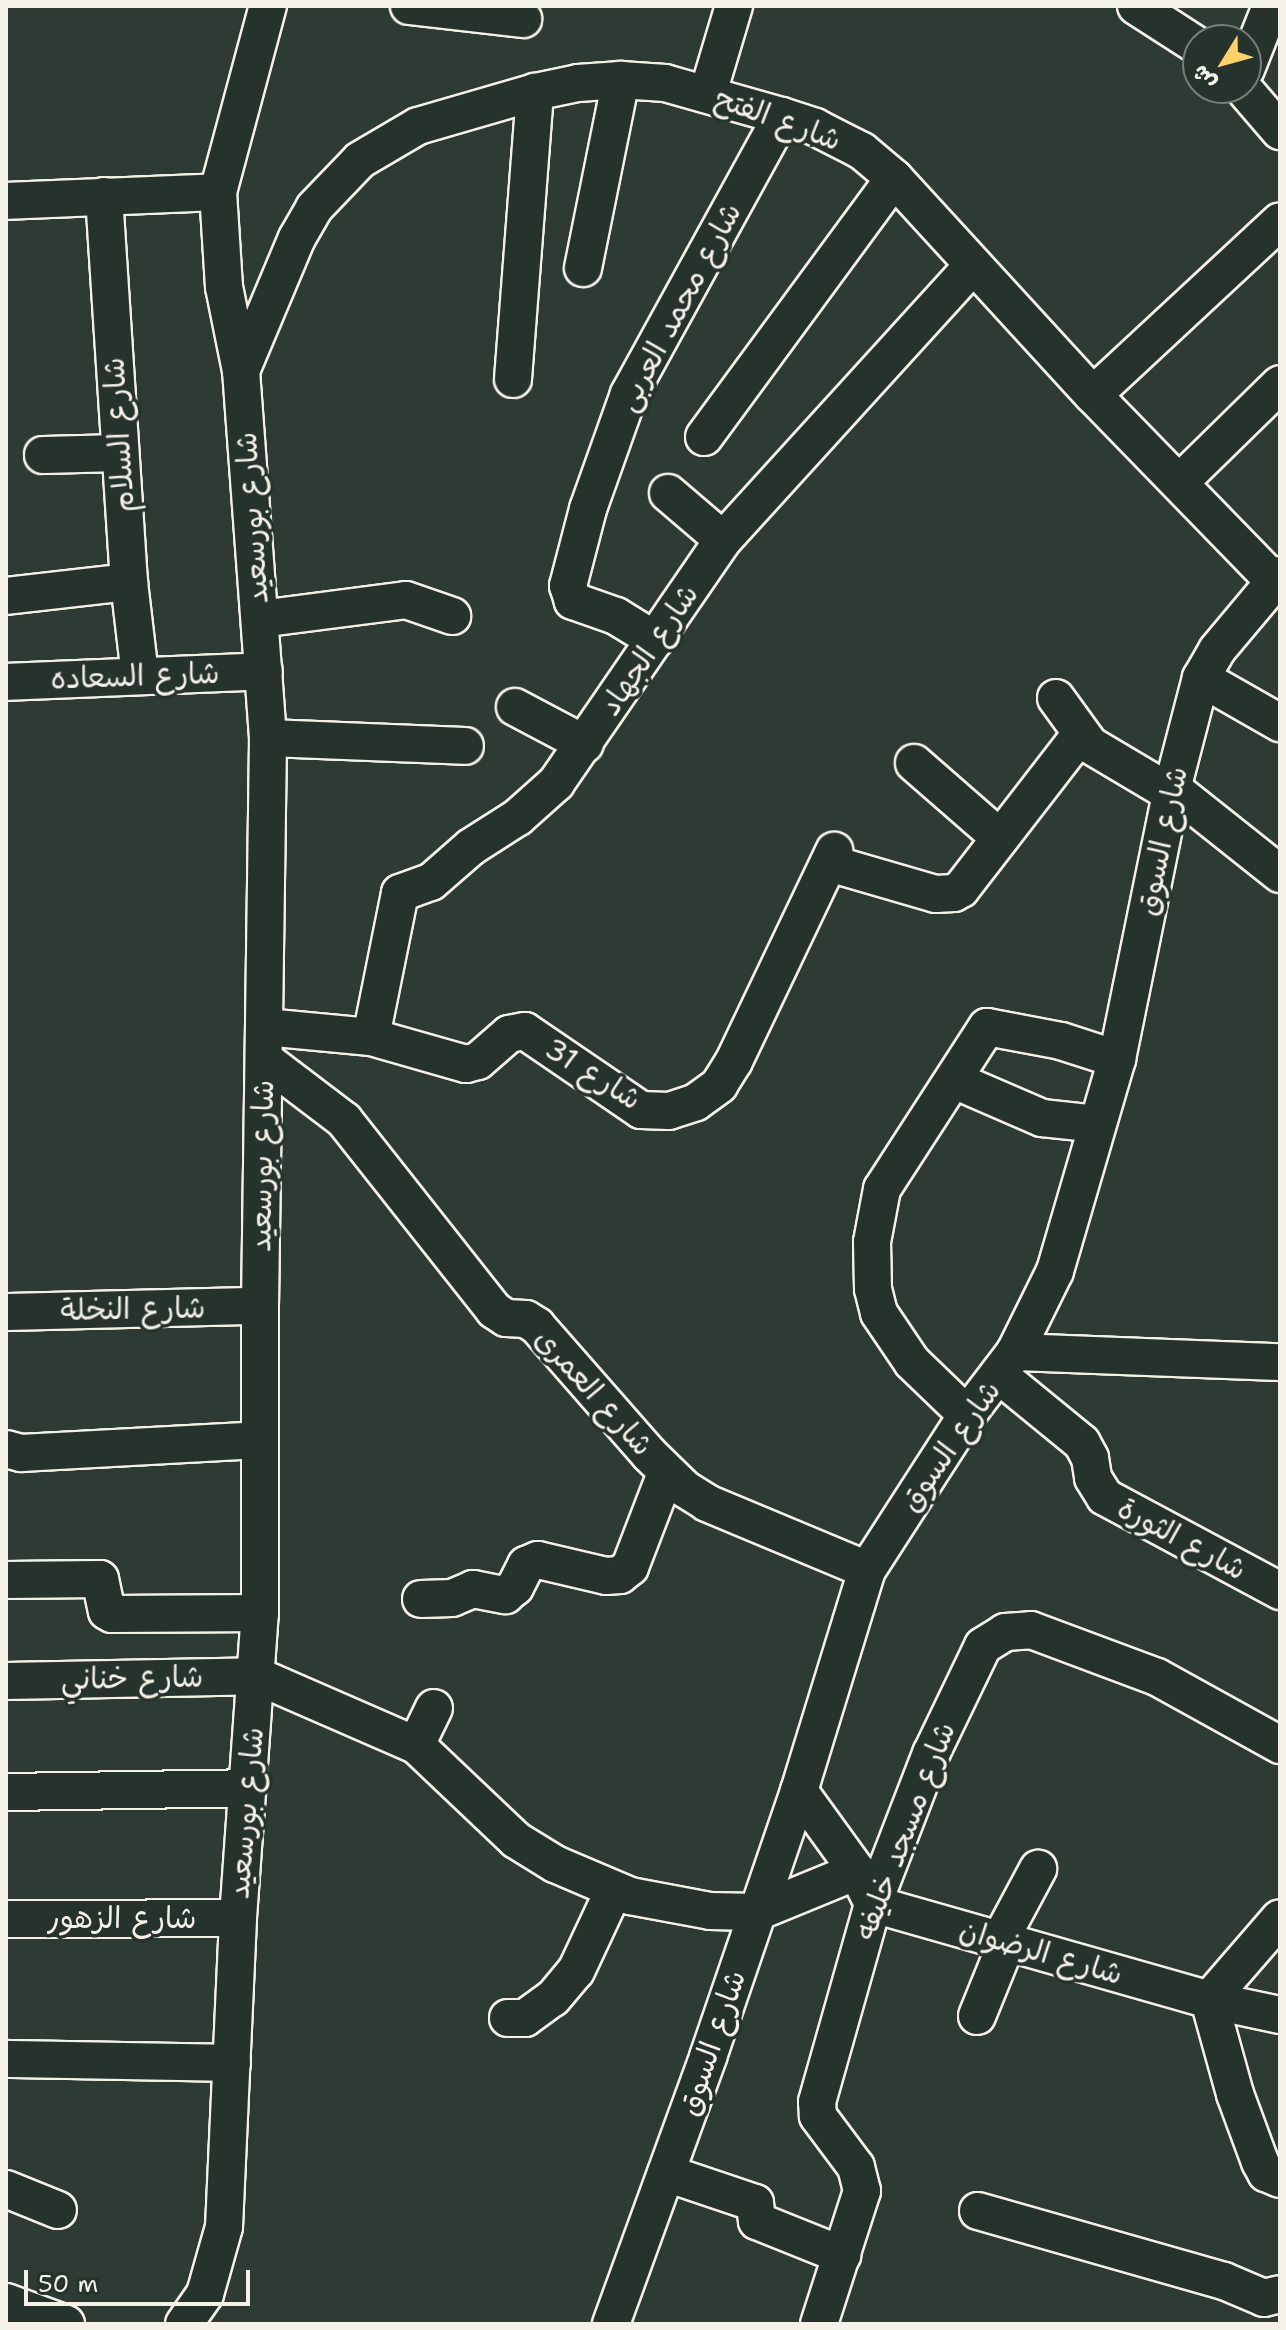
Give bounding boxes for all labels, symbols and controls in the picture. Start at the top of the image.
north arrow [1182,24,1262,104]
text: ش [1185,59,1223,96]
street label: شارع الفتح [710,80,846,158]
street label: شارع محمد العربى [609,197,749,417]
street label: شارع السلام [96,356,142,514]
street label: شارع بورسعيد [228,431,276,605]
street label: شارع الجهاد [592,577,706,723]
street label: شارع السعاده [50,655,220,697]
street label: شارع السوق [1129,763,1195,919]
street label: شارع 31 [538,1030,648,1118]
street label: شارع بورسعيد [243,1080,281,1252]
street label: شارع النخلة [60,1290,206,1328]
street label: شارع العمرى [527,1321,661,1463]
street label: شارع السوق [892,1374,1008,1518]
street label: شارع الثورة [1111,1490,1253,1588]
street label: شارع خناني [60,1659,204,1697]
street label: شارع مسجد خليفه [847,1717,963,1945]
street label: شارع بورسعيد [221,1726,271,1900]
street label: شارع الزهور [48,1900,196,1936]
street label: شارع الرضوان [955,1912,1127,1992]
street label: شارع السوق [670,1966,754,2120]
scale bar [28,2254,254,2304]
text: 50 m [38,2268,98,2300]

